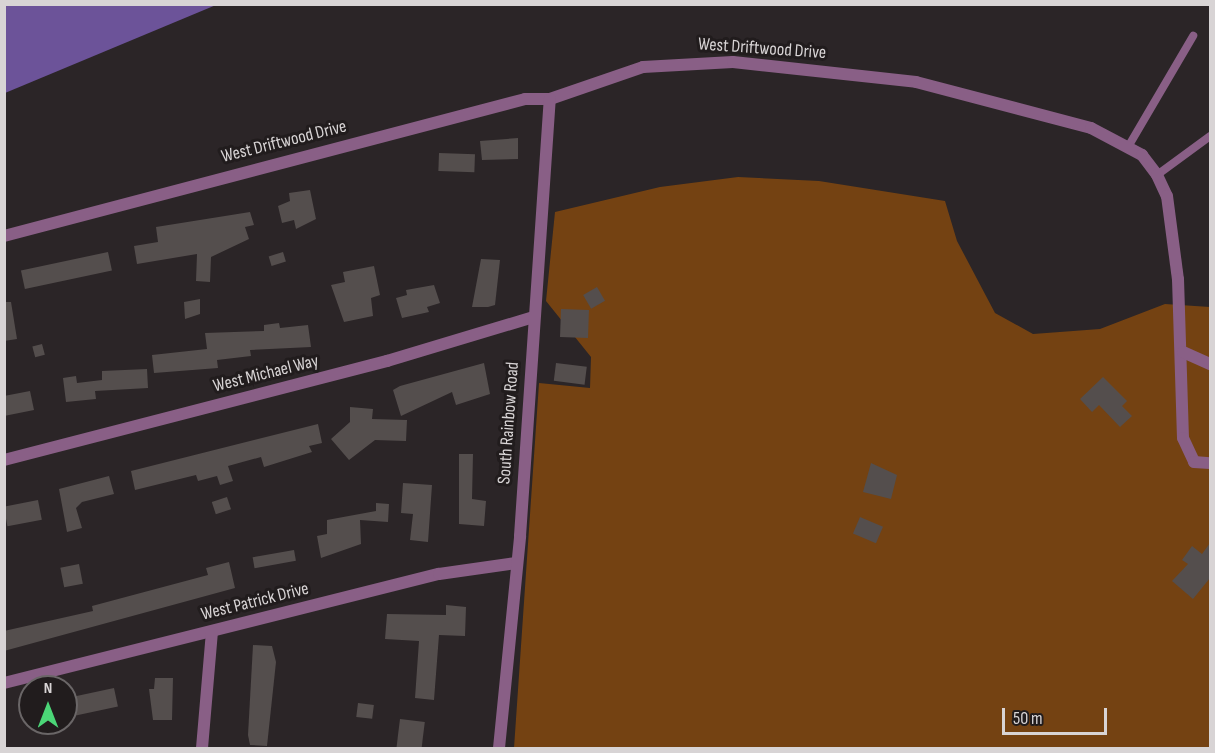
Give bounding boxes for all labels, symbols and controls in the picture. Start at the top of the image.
street label: West Driftwood Drive [697,34,827,64]
street label: West Driftwood Drive [219,116,349,168]
street label: West Michael Way [211,350,321,398]
street label: South Rainbow Road [494,361,524,485]
street label: West Patrick Drive [199,578,311,626]
north arrow [18,675,78,735]
text: N [44,679,52,698]
scale bar [1005,696,1110,734]
text: 50 m [1013,708,1043,729]

